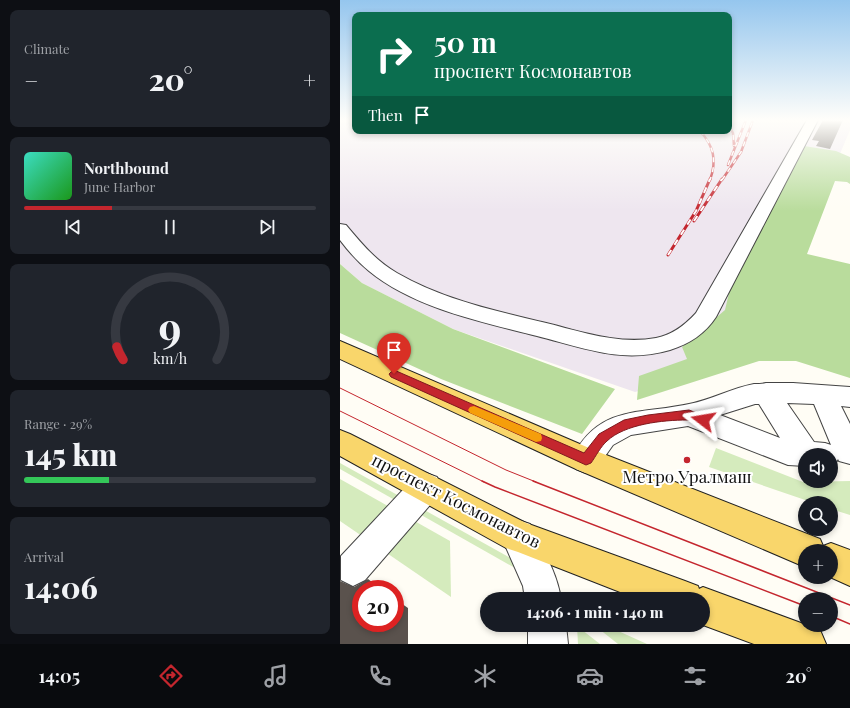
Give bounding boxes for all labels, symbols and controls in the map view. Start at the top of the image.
text: 50 m [434,23,497,60]
icon: right [368,28,420,80]
text: Climate [24,40,70,57]
text: 20° [149,59,193,99]
text: проспект Космонавтов [434,59,632,83]
text: − [24,65,38,95]
text: + [303,65,316,95]
icon: arrive [411,104,433,126]
text: Then [368,105,403,125]
text: Northbound [84,158,169,178]
text: June Harbor [84,178,155,195]
icon: previous [62,216,84,238]
icon: pause [159,216,181,238]
icon: next [256,216,278,238]
text: 9 [158,298,182,353]
pin [377,333,411,374]
icon: arrive [383,339,405,361]
text: km/h [153,349,188,368]
position arrow [682,399,724,441]
text: Range · 29% [24,415,92,432]
text: 145 km [24,434,117,474]
street label: проспект Космонавтов [368,448,545,552]
map controls [798,448,838,632]
button: sound [798,448,838,488]
marker: Метро Уралмаш [682,455,692,465]
place label: Метро Уралмаш [622,465,752,487]
button: search [798,496,838,536]
button: + [798,544,838,584]
text: Arrival [24,548,64,565]
text: 14:06 [24,567,98,607]
speed limit sign: 20 [352,580,404,632]
button: − [798,592,838,632]
text: 14:06 · 1 min · 140 m [527,602,663,622]
icon: directions [157,662,185,690]
icon: music [262,662,290,690]
icon: phone [366,662,394,690]
icon: climate [471,662,499,690]
icon: car [576,662,604,690]
icon: filters [681,662,709,690]
text: 14:05 [38,664,80,688]
text: 20° [786,664,812,688]

